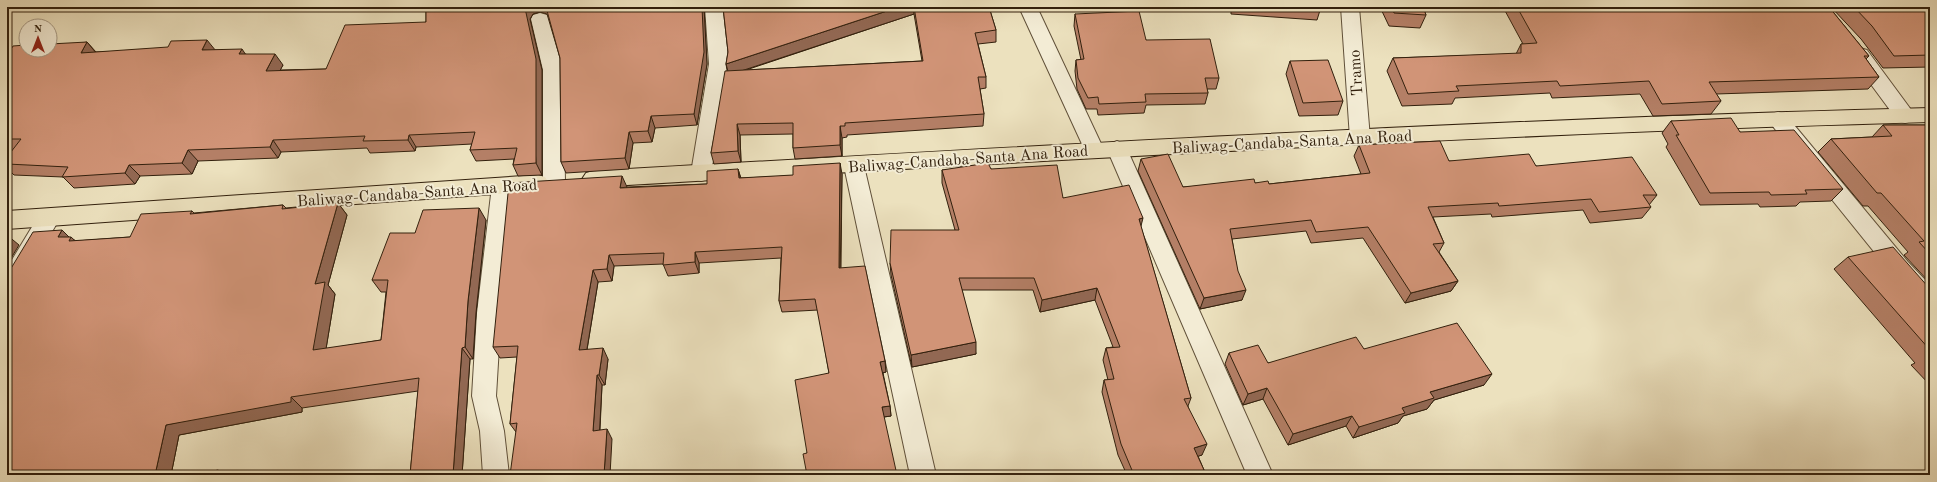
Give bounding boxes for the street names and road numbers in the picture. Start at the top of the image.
street label: Tramo [1347,49,1367,97]
street label: Baliwag-Candaba-Santa Ana Road [1171,129,1413,157]
street label: Baliwag-Candaba-Santa Ana Road [847,144,1089,176]
street label: Baliwag-Candaba-Santa Ana Road [296,178,538,210]

